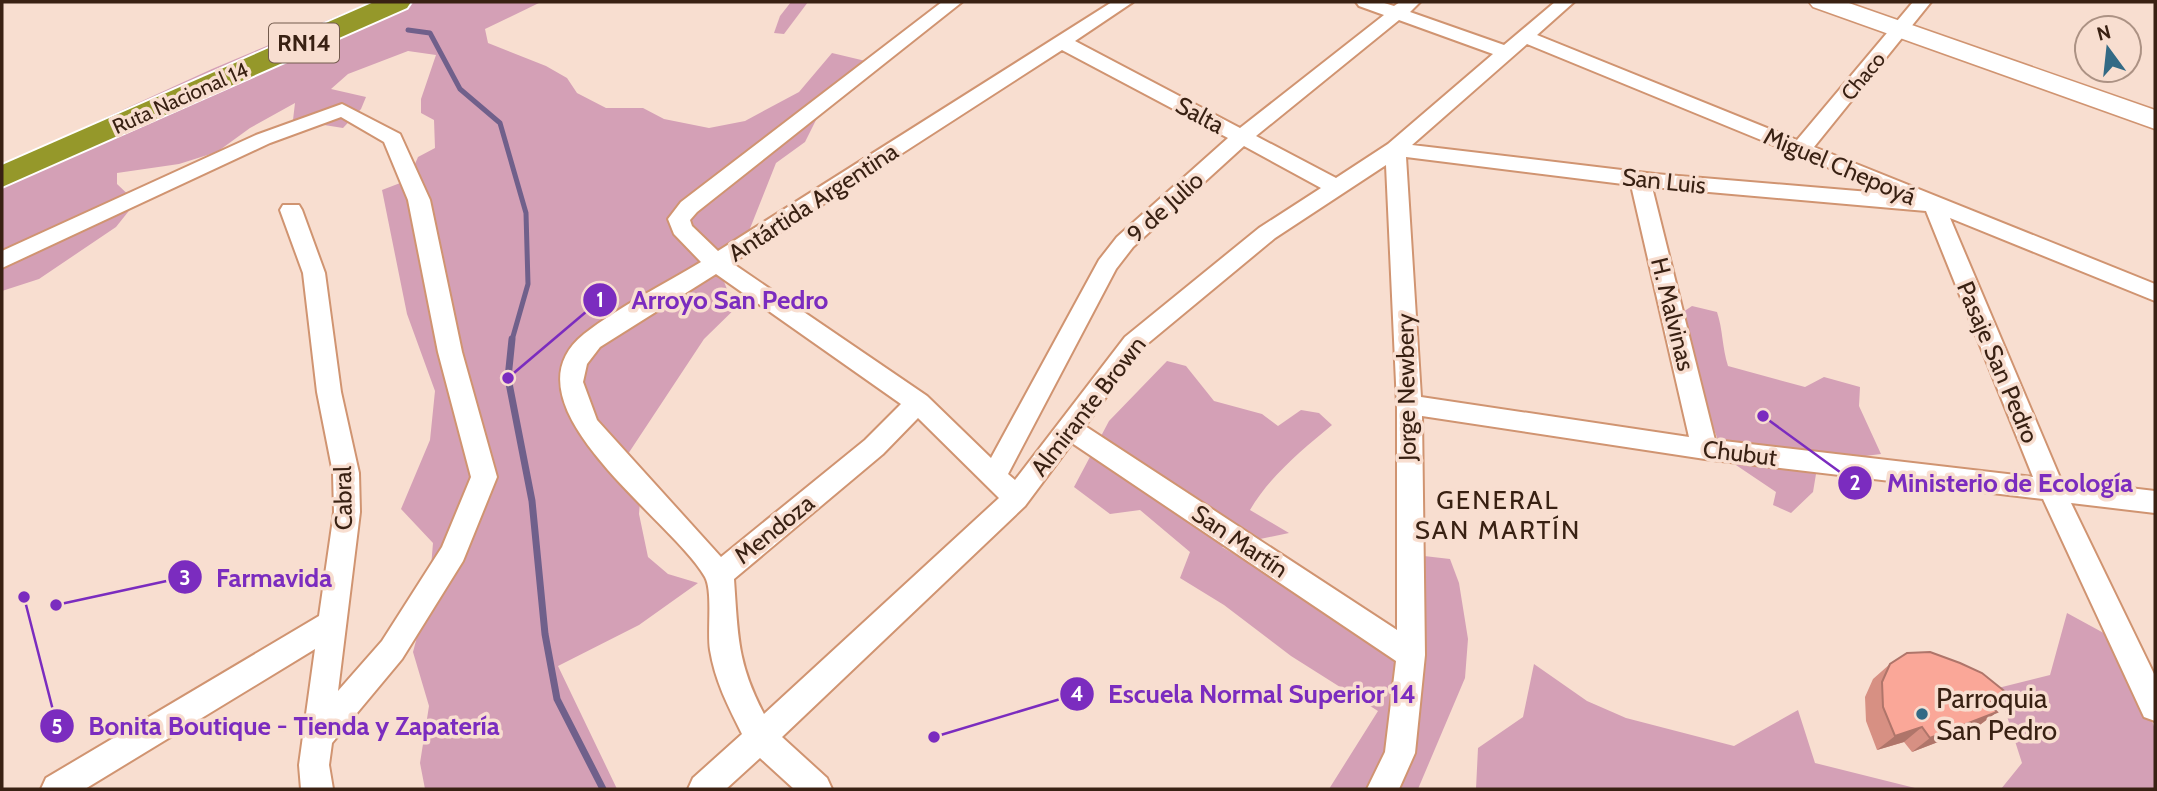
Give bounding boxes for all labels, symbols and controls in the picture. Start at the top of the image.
north arrow [2073,14,2143,84]
text: N [2094,20,2113,46]
road number: RN14 [269,24,339,62]
street label: Chaco [1836,47,1890,105]
street label: Ruta Nacional 14 [108,57,252,139]
street label: Salta [1171,90,1230,140]
street label: Miguel Chepoyá [1760,121,1921,211]
street label: Antártida Argentina [723,136,904,268]
street label: San Luis [1621,162,1707,200]
street label: 9 de Julio [1121,165,1209,249]
street label: H. Malvinas [1645,254,1701,374]
callout: Arroyo San Pedro [582,276,842,323]
street label: Pasaje San Pedro [1951,277,2045,447]
text: Arroyo San Pedro [632,284,829,316]
text: 1 [596,287,604,312]
street label: Jorge Newbery [1390,313,1422,462]
street label: Almirante Brown [1024,330,1152,482]
street label: Chubut [1701,434,1779,472]
callout: Ministerio de Ecología [1838,459,2147,506]
street label: Cabral [328,465,358,530]
text: Ministerio de Ecología [1887,467,2133,499]
text: 2 [1849,470,1861,495]
district label: GENERAL SAN MARTÍN [1415,484,1581,546]
street label: Mendoza [728,488,820,570]
street label: San Martín [1187,498,1293,584]
callout: Farmavida [167,554,346,601]
text: Farmavida [216,562,332,594]
text: 3 [179,565,191,590]
callout: Escuela Normal Superior 14 [1059,670,1430,717]
text: Escuela Normal Superior 14 [1108,678,1416,710]
text: 4 [1070,681,1084,706]
place label: Parroquia San Pedro [1936,681,2057,747]
callout: Bonita Boutique - Tienda y Zapatería [39,703,514,750]
marker: Parroquia San Pedro [1914,706,1930,722]
text: Bonita Boutique - Tienda y Zapatería [88,710,500,742]
text: 5 [51,714,63,739]

